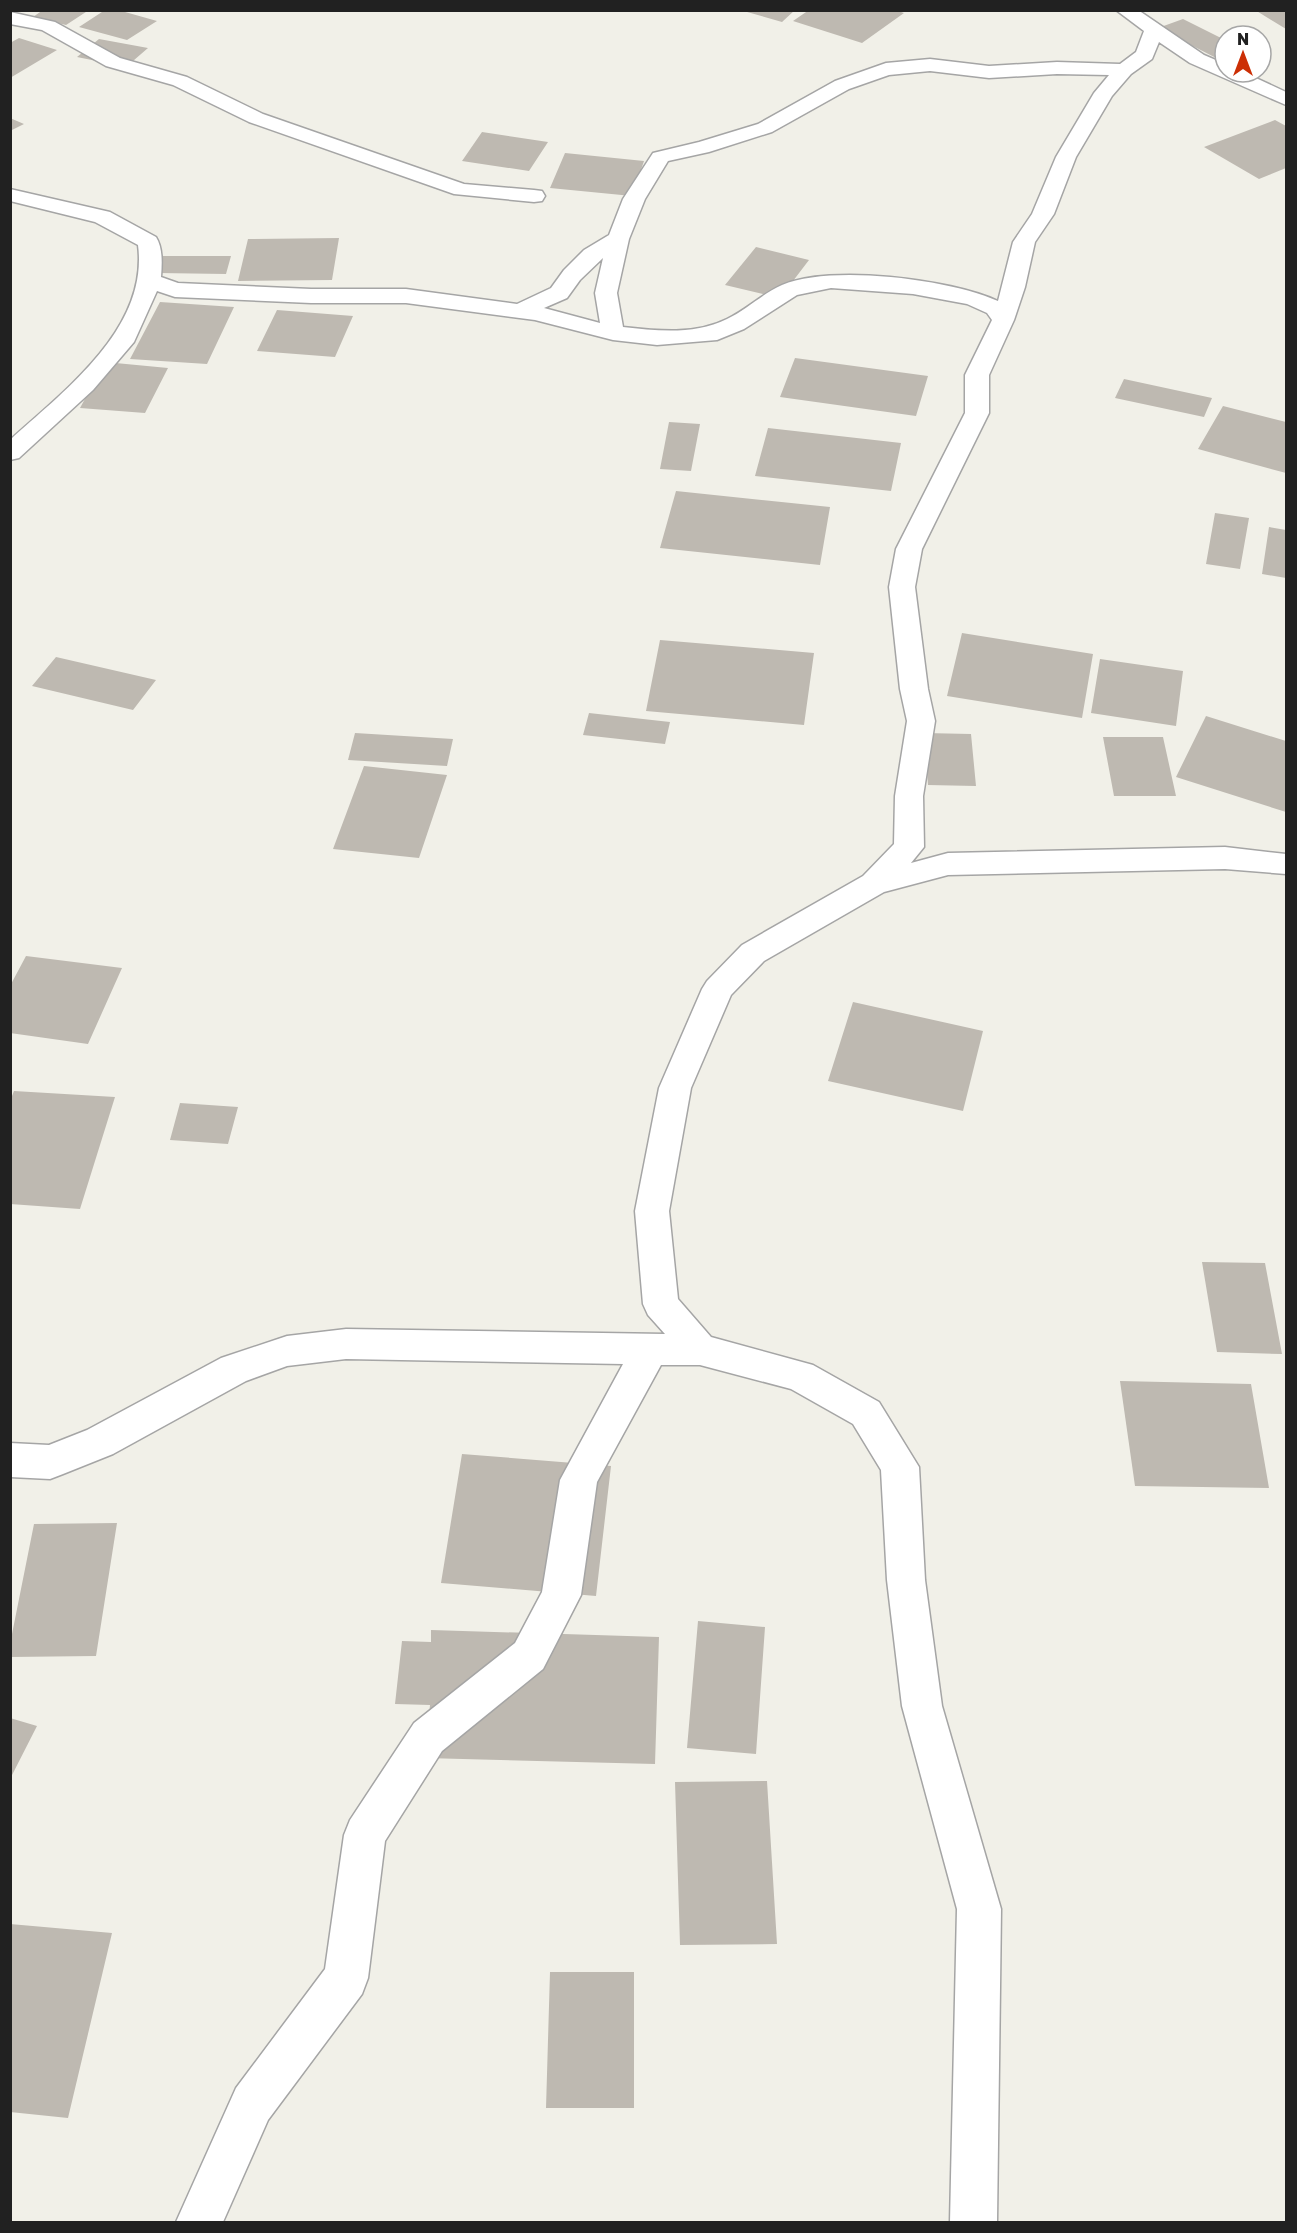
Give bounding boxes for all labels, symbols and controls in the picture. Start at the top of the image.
north arrow [1213,24,1273,84]
text: N [1237,29,1249,49]

